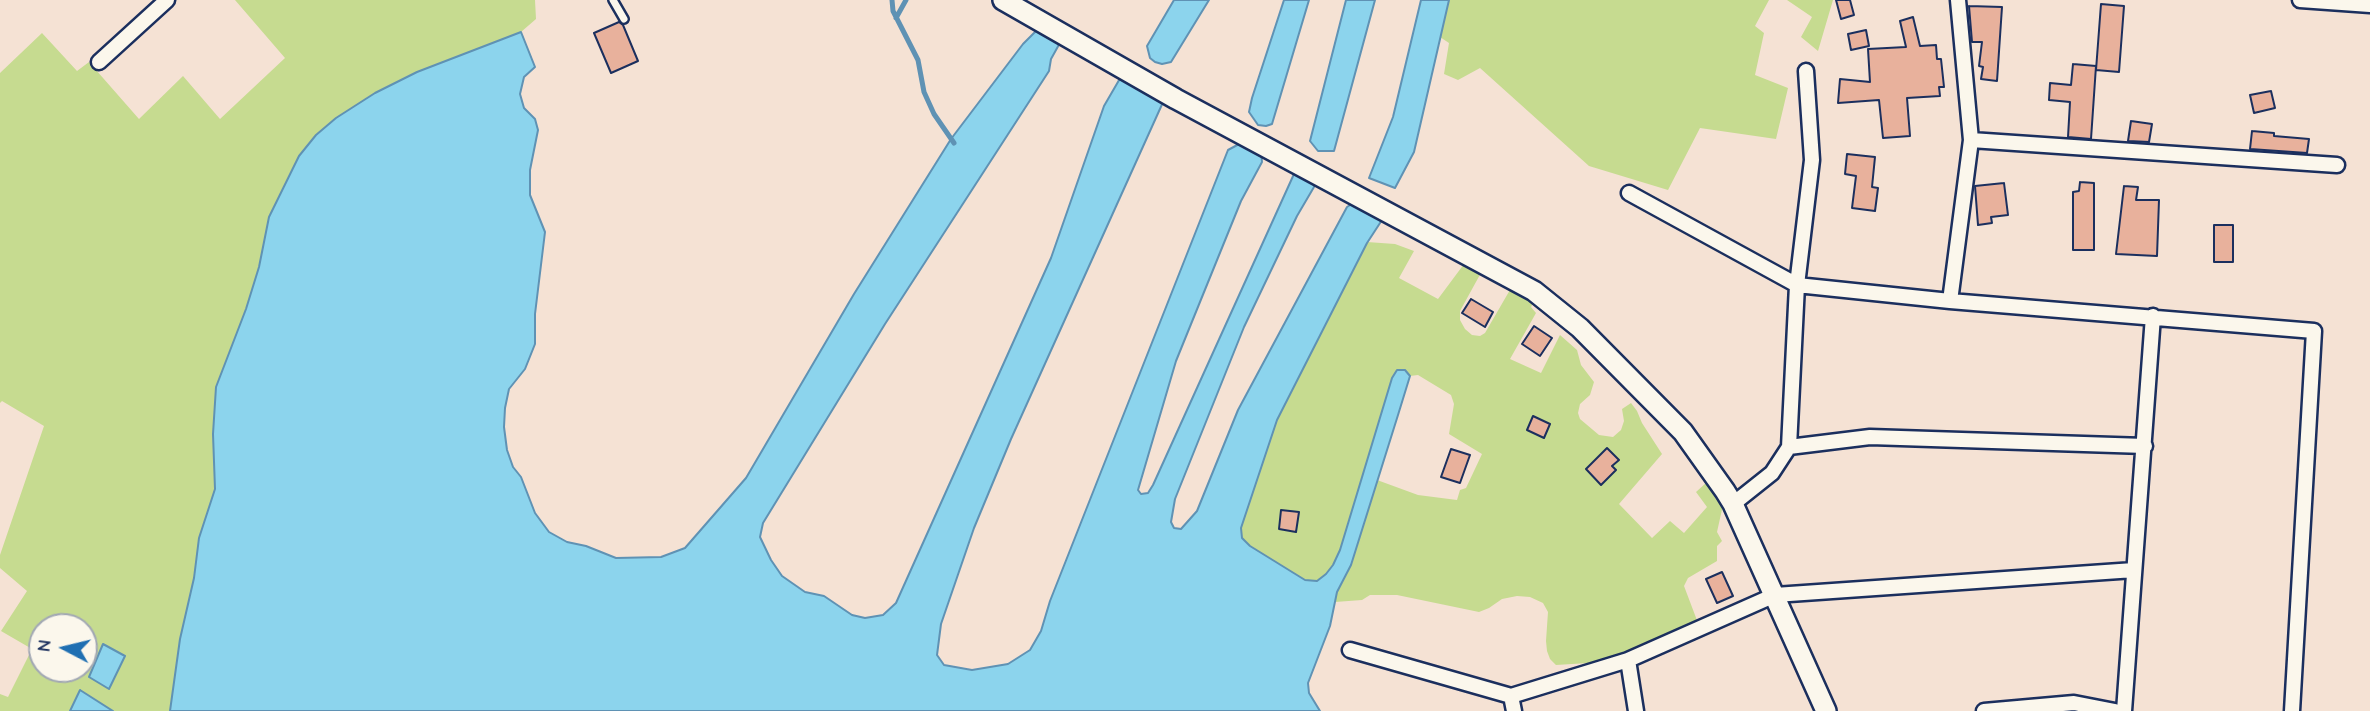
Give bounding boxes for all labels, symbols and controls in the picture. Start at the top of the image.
north arrow [28,613,98,683]
text: N [32,638,56,653]

